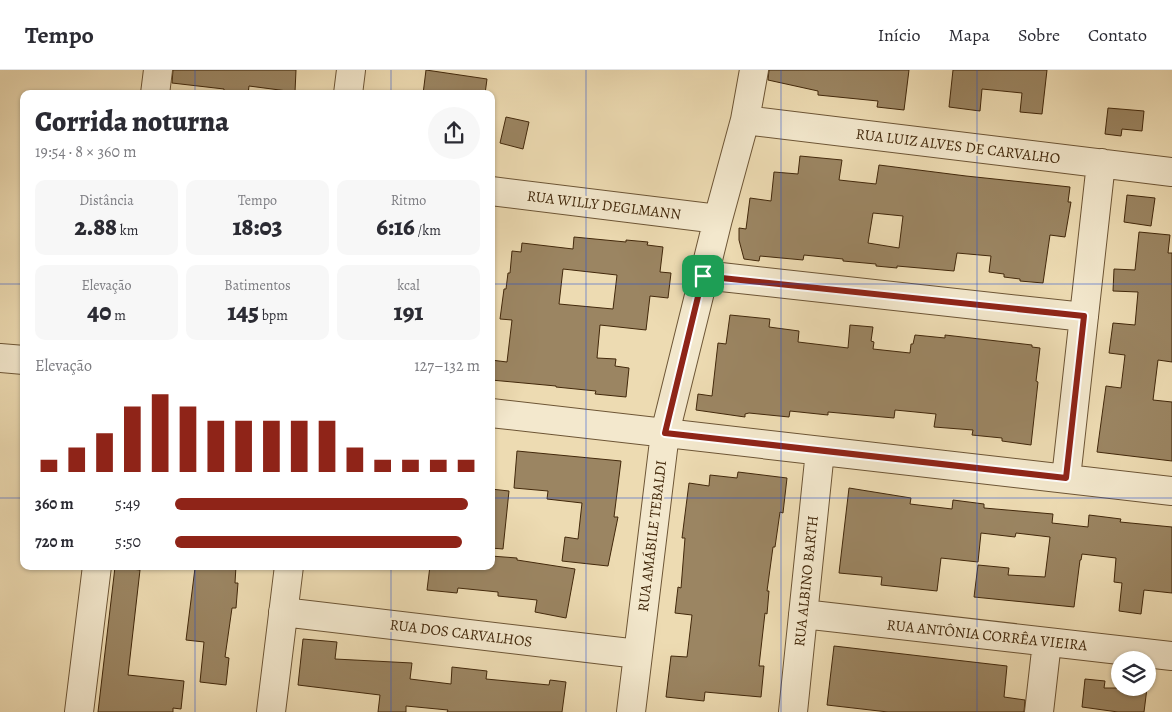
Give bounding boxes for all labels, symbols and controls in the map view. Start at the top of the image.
text: Tempo [25,19,94,51]
text: Início [878,23,921,47]
text: Mapa [949,23,990,47]
text: Sobre [1018,23,1060,47]
text: Contato [1088,23,1147,47]
text: Corrida noturna [35,103,229,141]
button: share [428,107,480,159]
street label: RUA LUIZ ALVES DE CARVALHO [855,124,1061,168]
text: 19:54 · 8 × 360 m [35,141,136,163]
street label: RUA WILLY DEGLMANN [526,186,682,224]
text: Distância [79,191,134,210]
text: Tempo [238,191,277,210]
text: Ritmo [391,191,426,210]
text: 2.88 [75,210,117,244]
text: 18:03 [232,210,283,244]
text: 6:16 [376,210,415,244]
text: km [117,221,138,240]
text: /km [415,221,441,240]
pin [682,255,724,297]
icon: arrive [689,262,717,290]
text: Elevação [82,276,131,295]
text: Batimentos [224,276,291,295]
text: kcal [397,276,420,295]
text: 40 [87,295,111,329]
text: 145 [227,295,259,329]
text: 191 [393,295,424,329]
text: m [111,306,126,325]
text: bpm [259,306,288,325]
text: Elevação [35,355,92,377]
text: 127–132 m [414,355,480,377]
street label: RUA AMÁBILE TEBALDI [633,459,671,613]
text: 360 m [35,493,74,515]
text: 5:49 [115,493,140,515]
street label: RUA ALBINO BARTH [789,515,823,647]
text: 720 m [35,531,74,553]
text: 5:50 [115,531,141,553]
street label: RUA DOS CARVALHOS [389,614,533,652]
street label: RUA ANTÔNIA CORRÊA VIEIRA [886,615,1088,655]
map controls [1111,651,1156,696]
button: layers [1111,651,1156,696]

